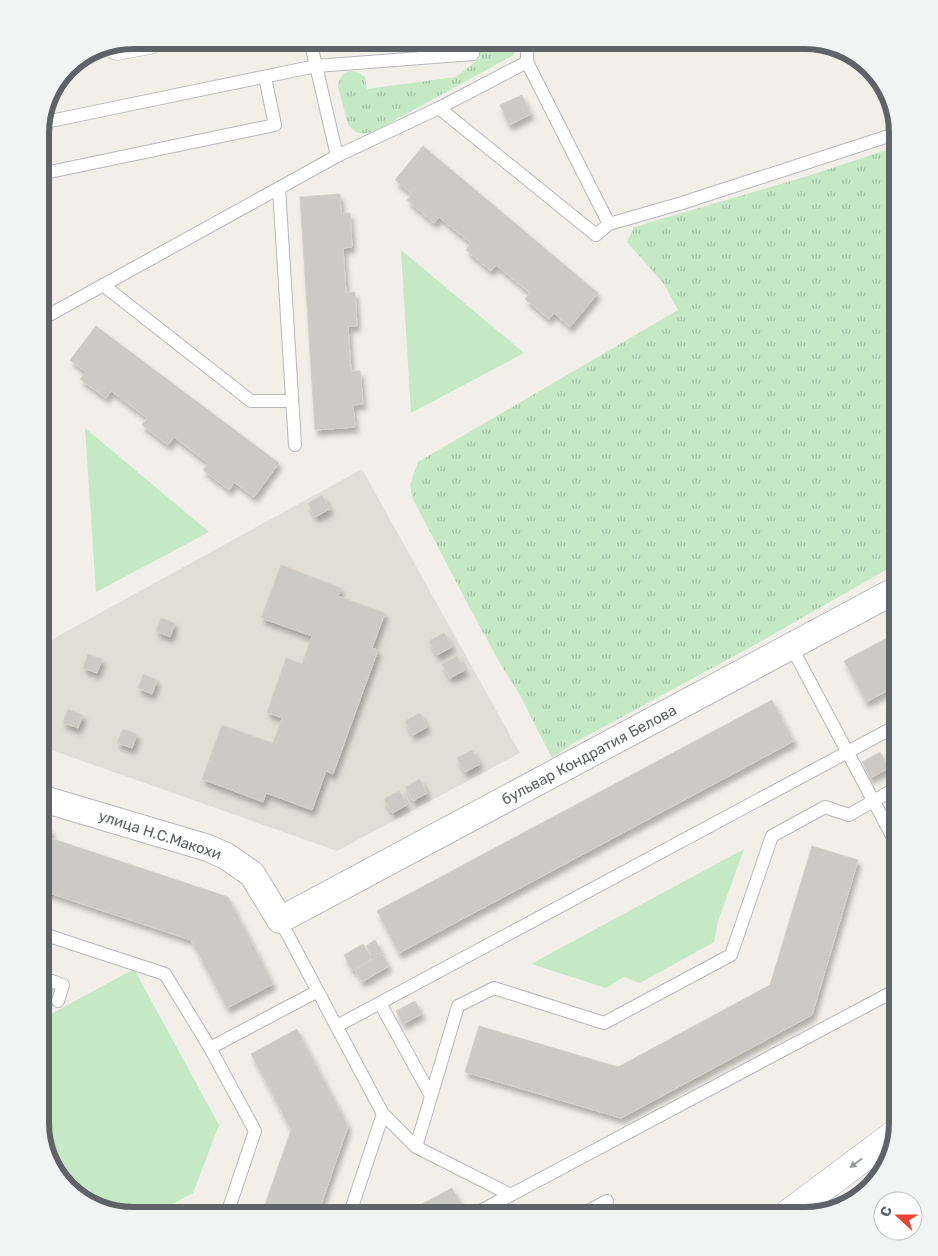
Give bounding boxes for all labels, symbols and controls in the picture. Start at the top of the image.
street label: бульвар Кондратия Белова [498,701,680,809]
street label: улица Н.С.Макохи [96,807,224,863]
one-way arrow [849,1158,863,1168]
north arrow [873,1191,923,1241]
text: С [877,1204,896,1219]

